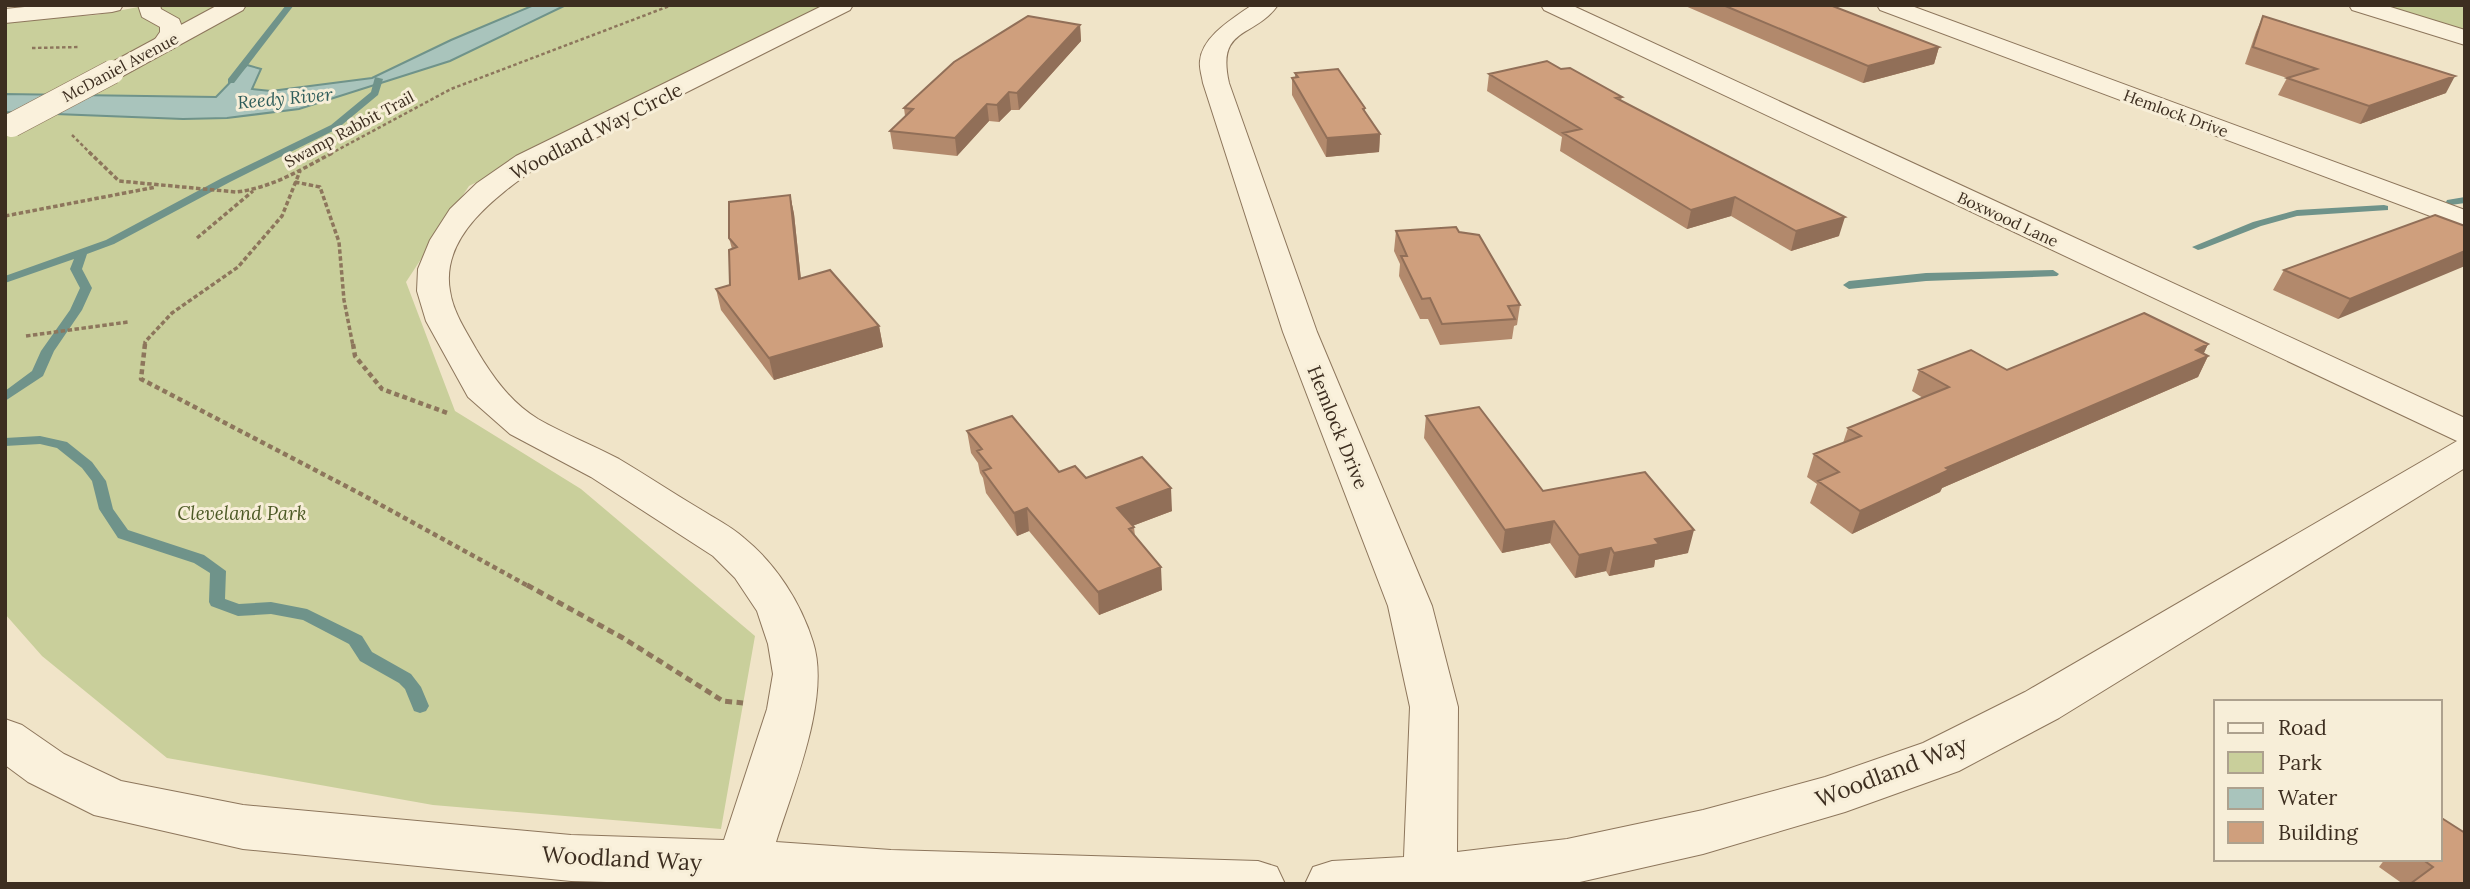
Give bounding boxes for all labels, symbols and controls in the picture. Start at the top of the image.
street label: McDaniel Avenue [59,28,182,106]
street label: Woodland Way Circle [506,77,686,185]
water label: Reedy River [236,82,334,114]
street label: Hemlock Drive [2121,85,2231,141]
street label: Swamp Rabbit Trail [281,86,417,172]
street label: Boxwood Lane [1954,187,2062,251]
street label: Hemlock Drive [1302,362,1374,492]
park label: Cleveland Park [177,501,307,525]
legend [2214,700,2442,861]
text: Road [2278,714,2327,741]
street label: Woodland Way [1811,728,1972,813]
text: Park [2278,749,2322,776]
text: Water [2278,784,2337,811]
text: Building [2278,819,2358,846]
street label: Woodland Way [541,839,704,877]

